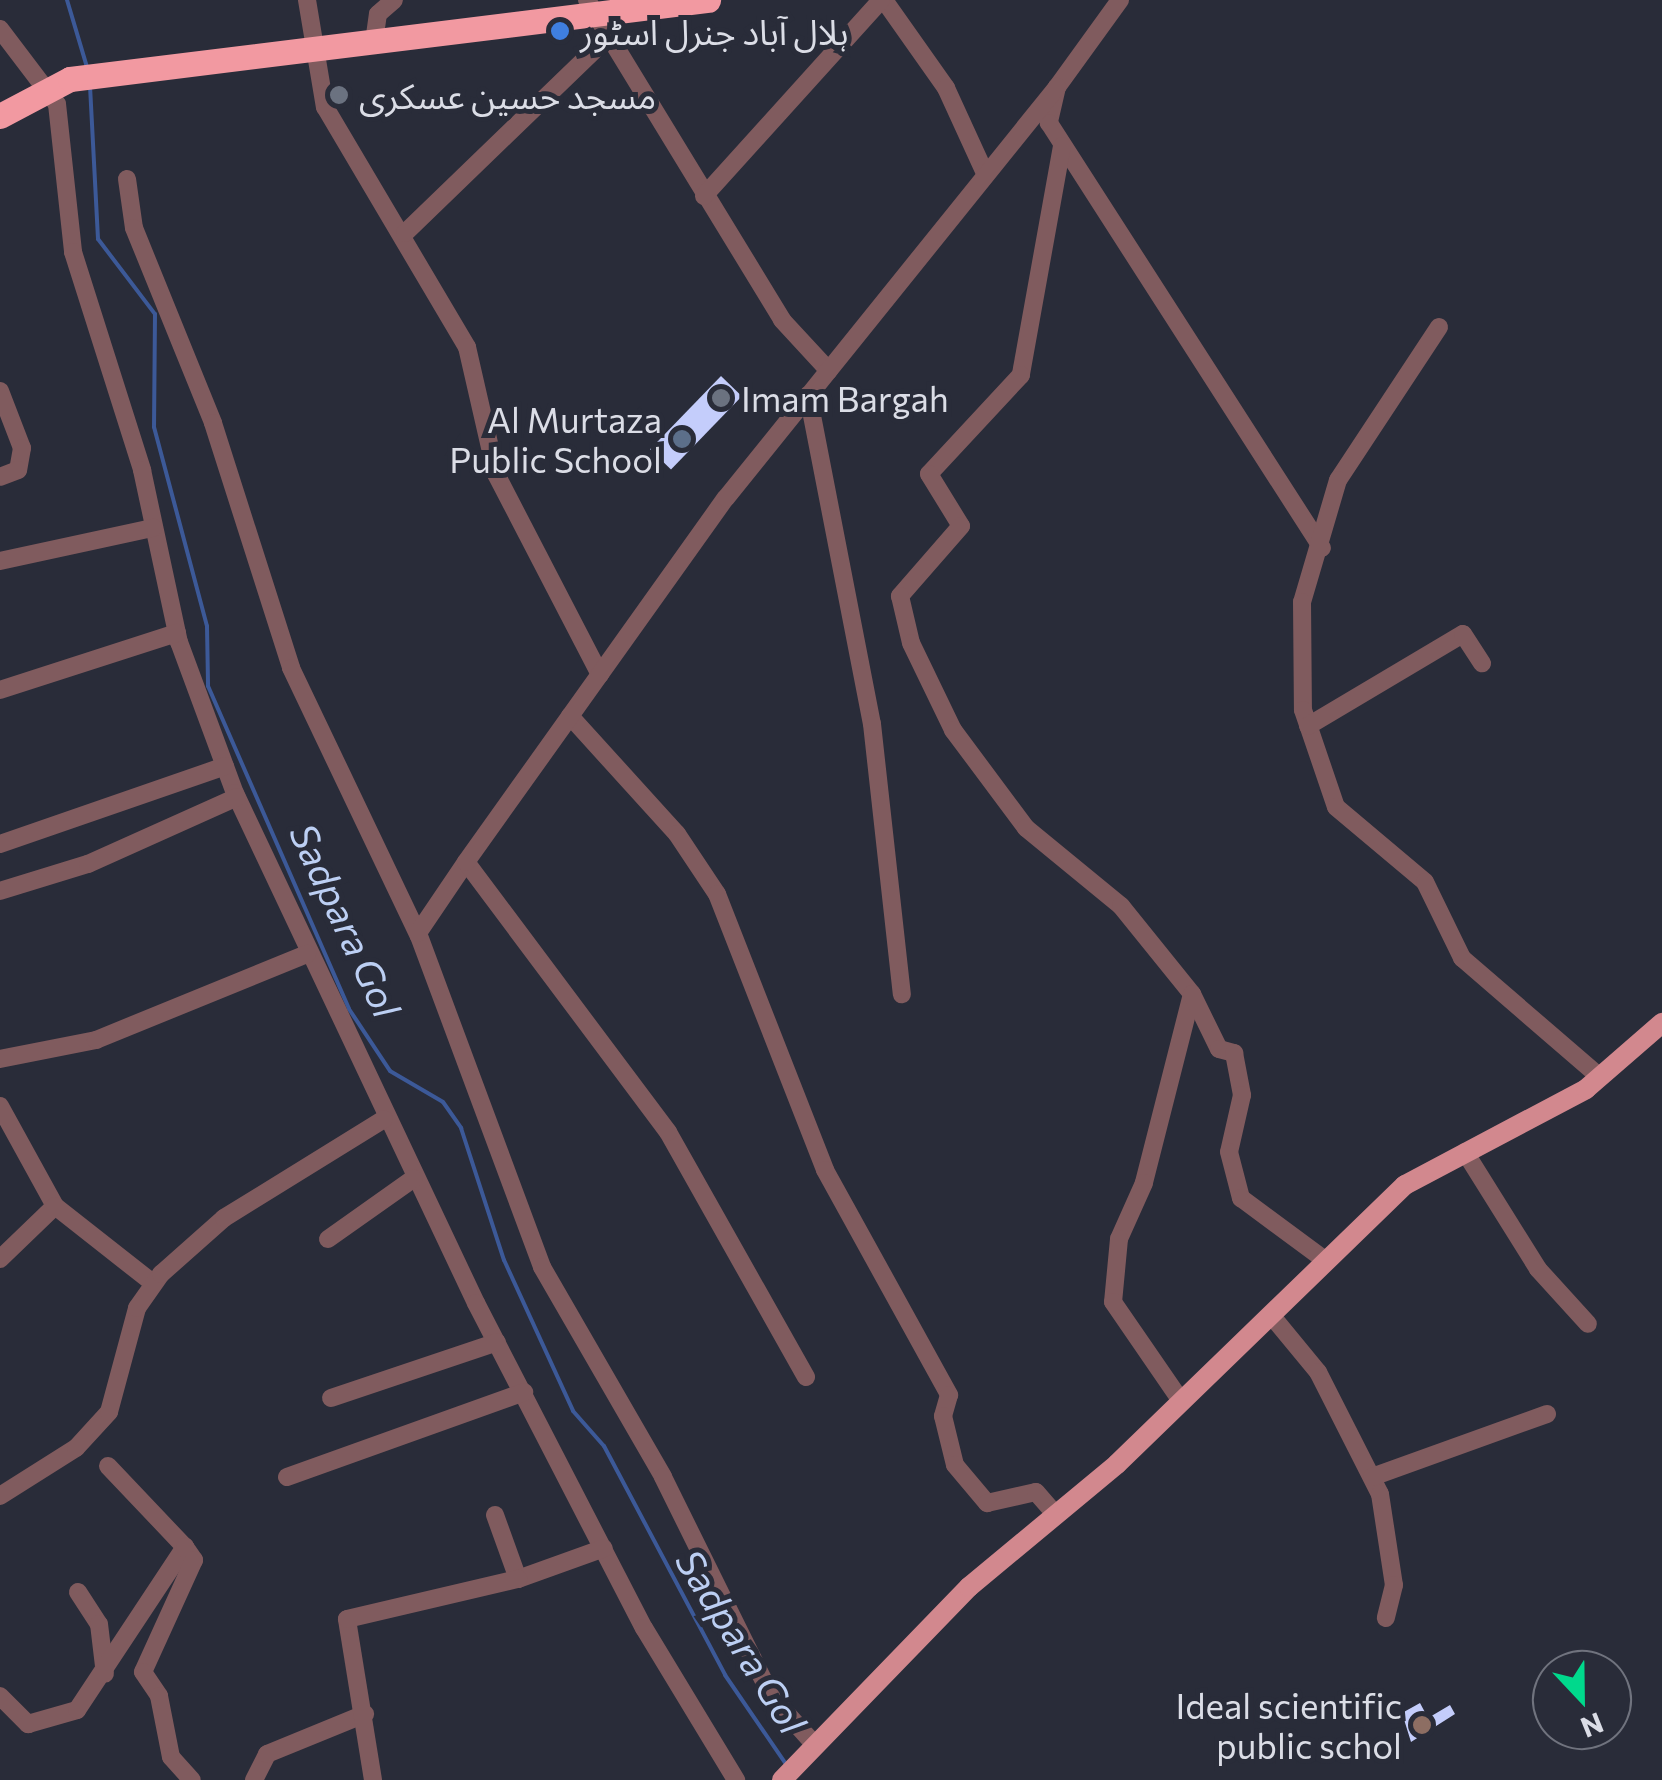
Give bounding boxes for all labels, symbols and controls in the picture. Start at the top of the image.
place label: ہلال آباد جنرل اسٹور [580,10,848,52]
marker: ہلال آباد جنرل اسٹور [549,20,571,42]
place label: مسجد حسین عسکری [359,74,656,116]
marker: مسجد حسین عسکری [328,84,350,106]
place label: Imam Bargah [741,377,949,419]
marker: Imam Bargah [710,387,732,409]
place label: Al Murtaza Public School [449,398,662,480]
marker: Al Murtaza Public School [671,428,693,450]
water label: Sadpara Gol [281,816,411,1024]
water label: Sadpara Gol [667,1540,817,1742]
north arrow [1532,1650,1632,1750]
place label: Ideal scientific public schol [1175,1684,1402,1766]
text: N [1576,1706,1609,1746]
marker: Ideal scientific public schol [1411,1714,1433,1736]

